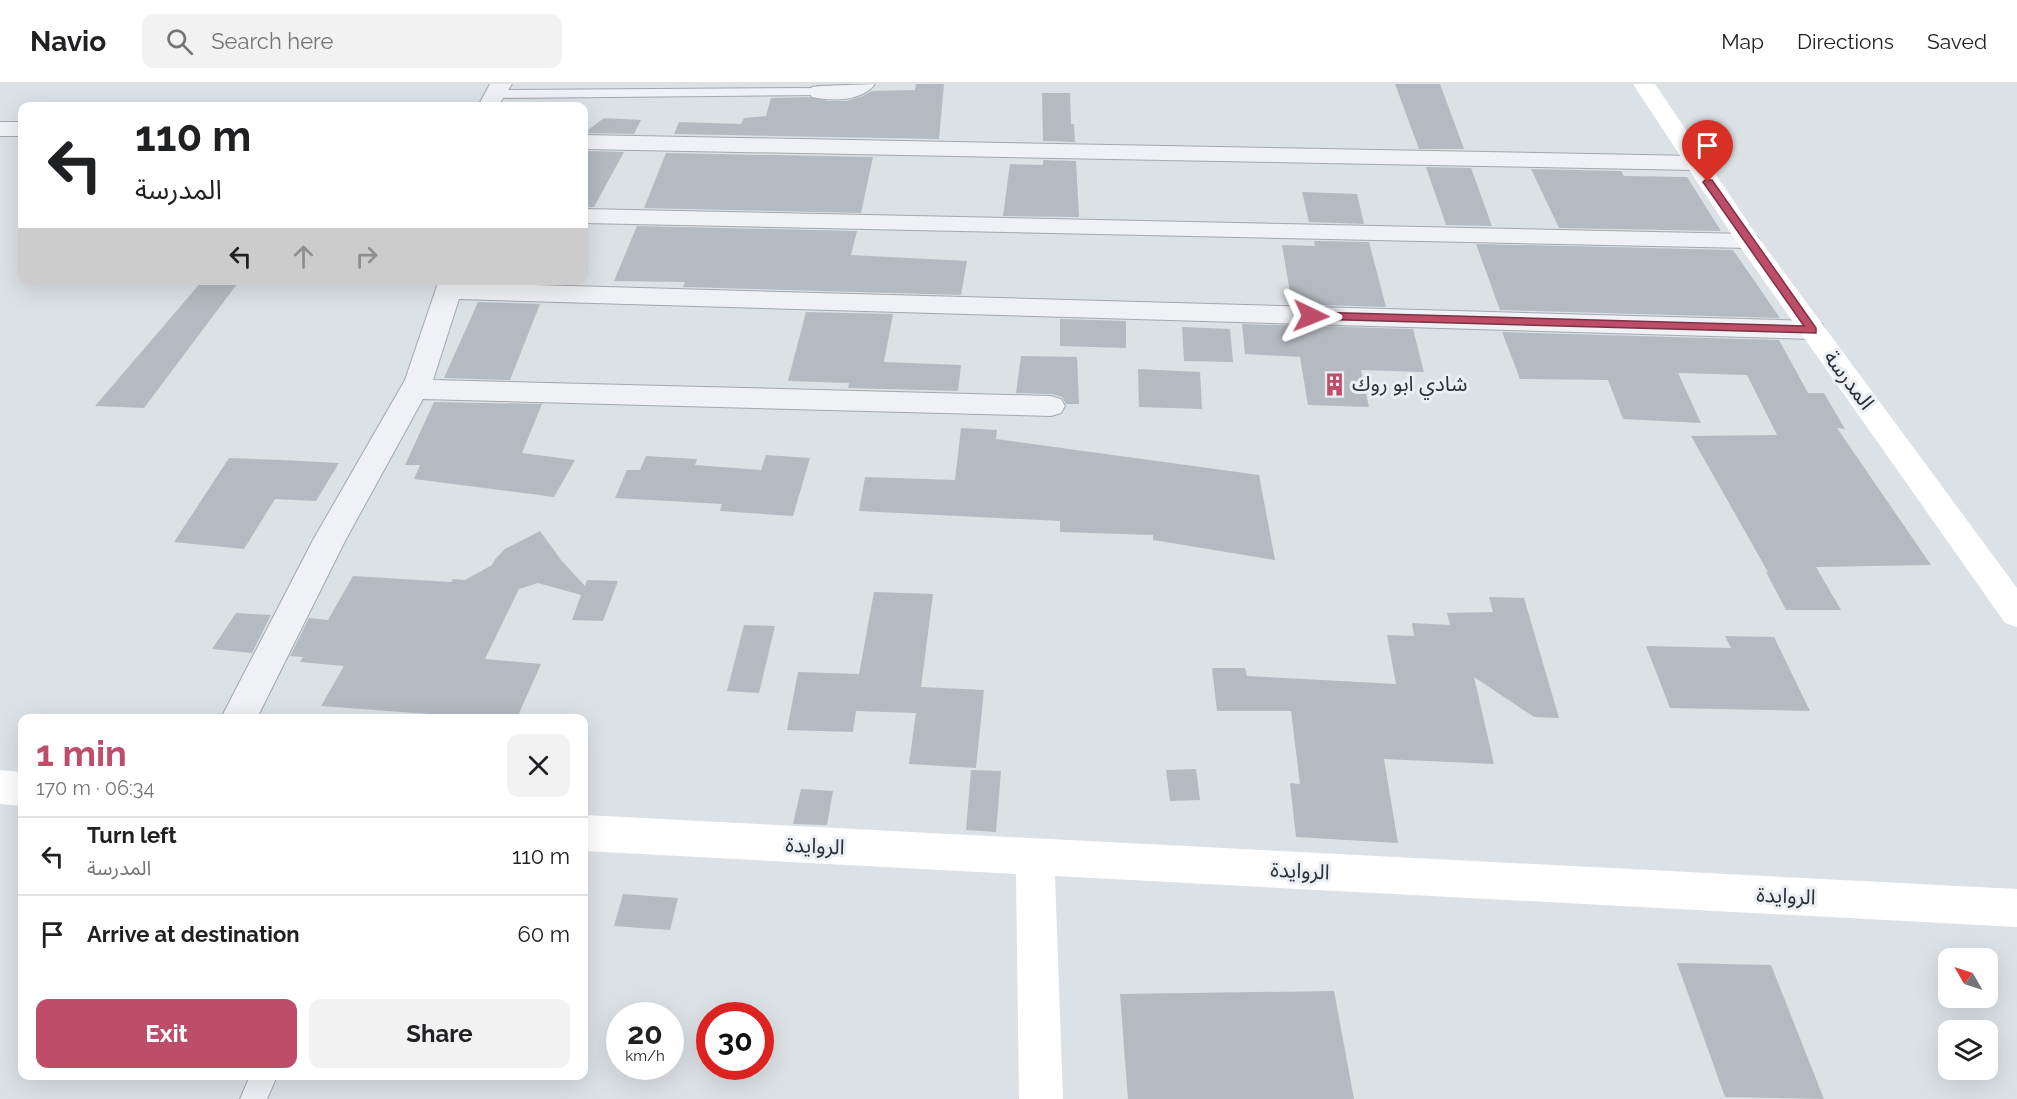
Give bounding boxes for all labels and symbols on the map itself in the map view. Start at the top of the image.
pin [1682,120,1733,182]
position arrow [1279,284,1343,348]
street label: المدرسة [1819,345,1880,414]
building icon: شادي ابو روك [1321,371,1347,397]
place label: شادي ابو روك [1352,371,1467,400]
street label: الروايدة [785,831,845,860]
street label: الروايدة [1270,856,1330,885]
street label: الروايدة [1756,881,1816,910]
north arrow [1938,948,1998,1008]
speed limit sign: 30 [696,1002,774,1080]

